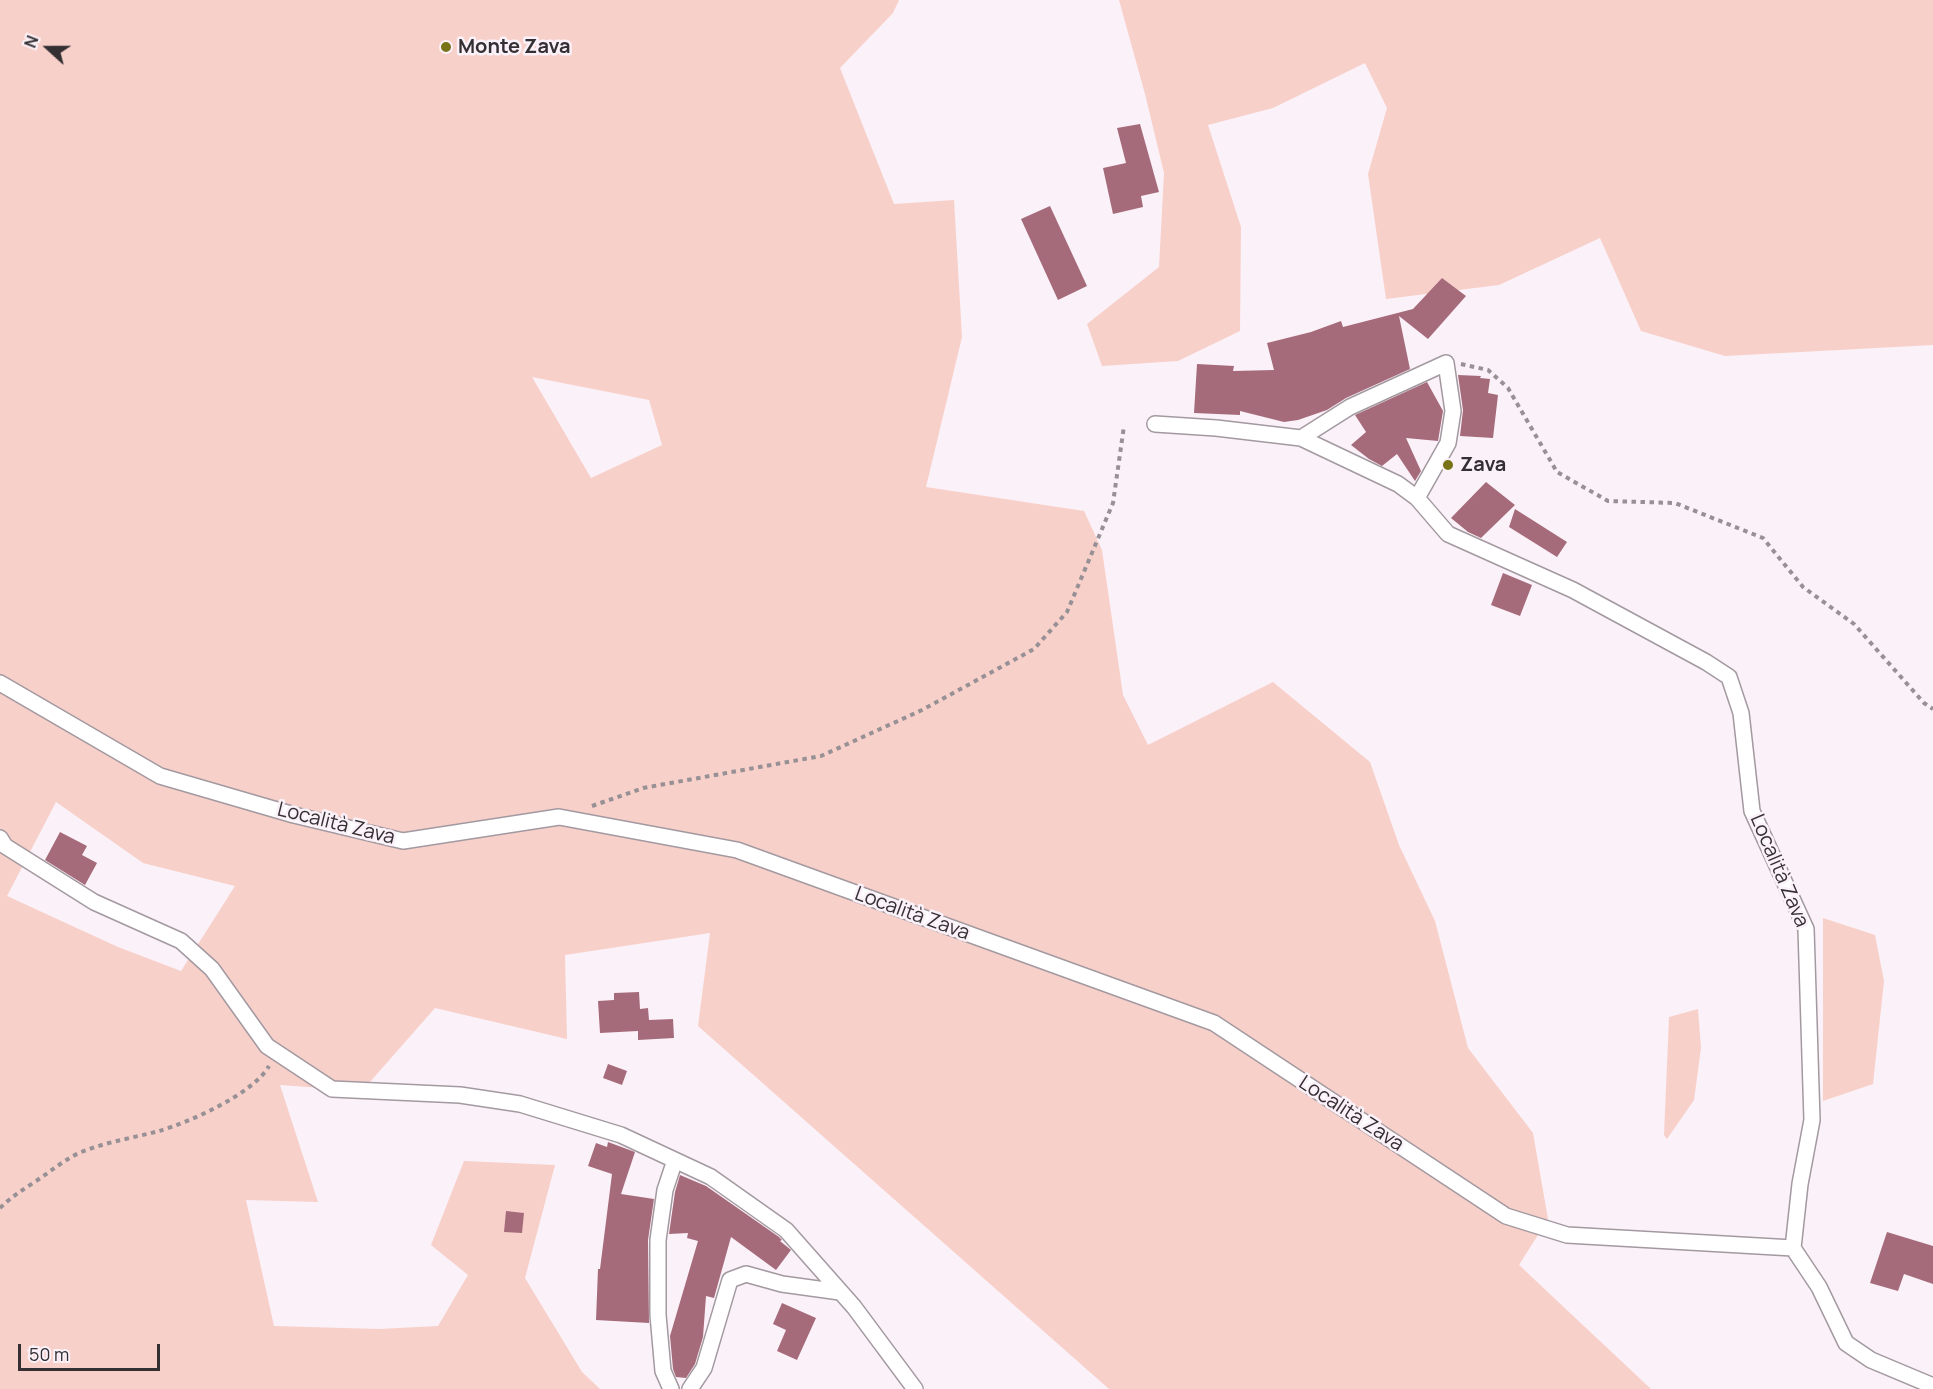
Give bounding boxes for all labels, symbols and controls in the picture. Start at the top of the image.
north arrow [18,18,78,78]
text: N [19,32,44,51]
place label: Monte Zava [458,35,570,59]
marker: Monte Zava [439,40,453,54]
place label: Zava [1460,453,1506,477]
marker: Zava [1441,458,1455,472]
street label: Località Zava [275,798,397,850]
street label: Località Zava [1744,811,1814,931]
street label: Località Zava [851,882,973,946]
street label: Località Zava [1294,1071,1408,1157]
scale bar [21,1332,164,1370]
text: 50 m [29,1342,69,1366]

